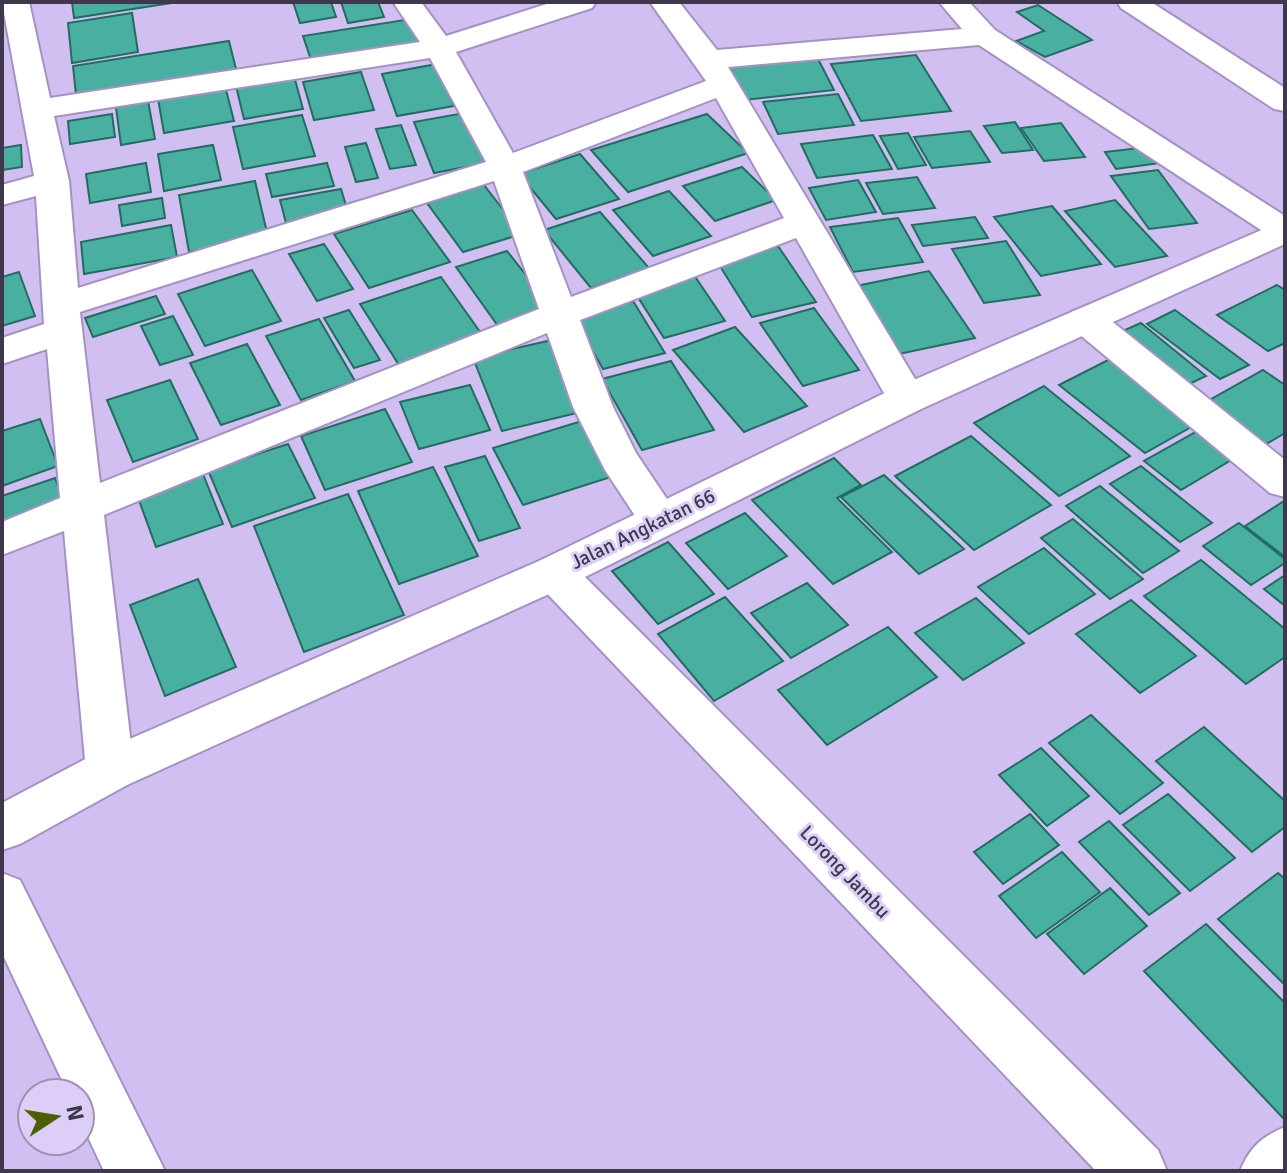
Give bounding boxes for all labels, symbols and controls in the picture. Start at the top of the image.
street label: Jalan Angkatan 66 [567,483,719,575]
street label: Lorong Jambu [794,820,896,924]
north arrow [16,1077,96,1157]
text: N [60,1103,90,1123]

